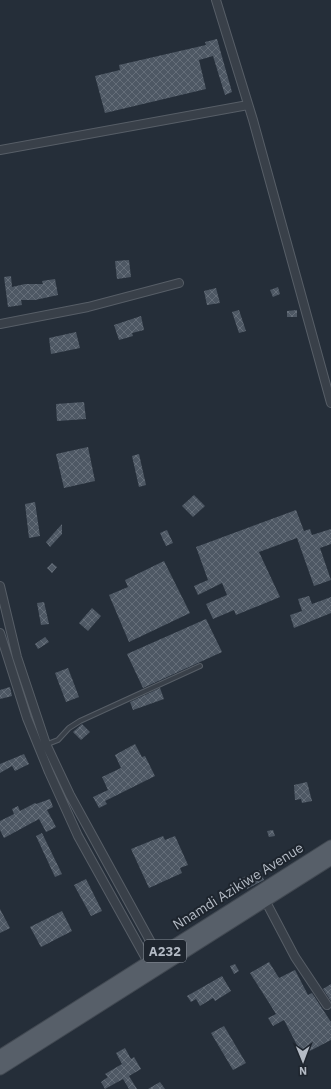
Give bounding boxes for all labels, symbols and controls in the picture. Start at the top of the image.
street label: Nnamdi Azikiwe Avenue [169,838,307,934]
road number: A232 [144,940,186,962]
north arrow [283,1041,323,1081]
text: N [299,1064,307,1078]

